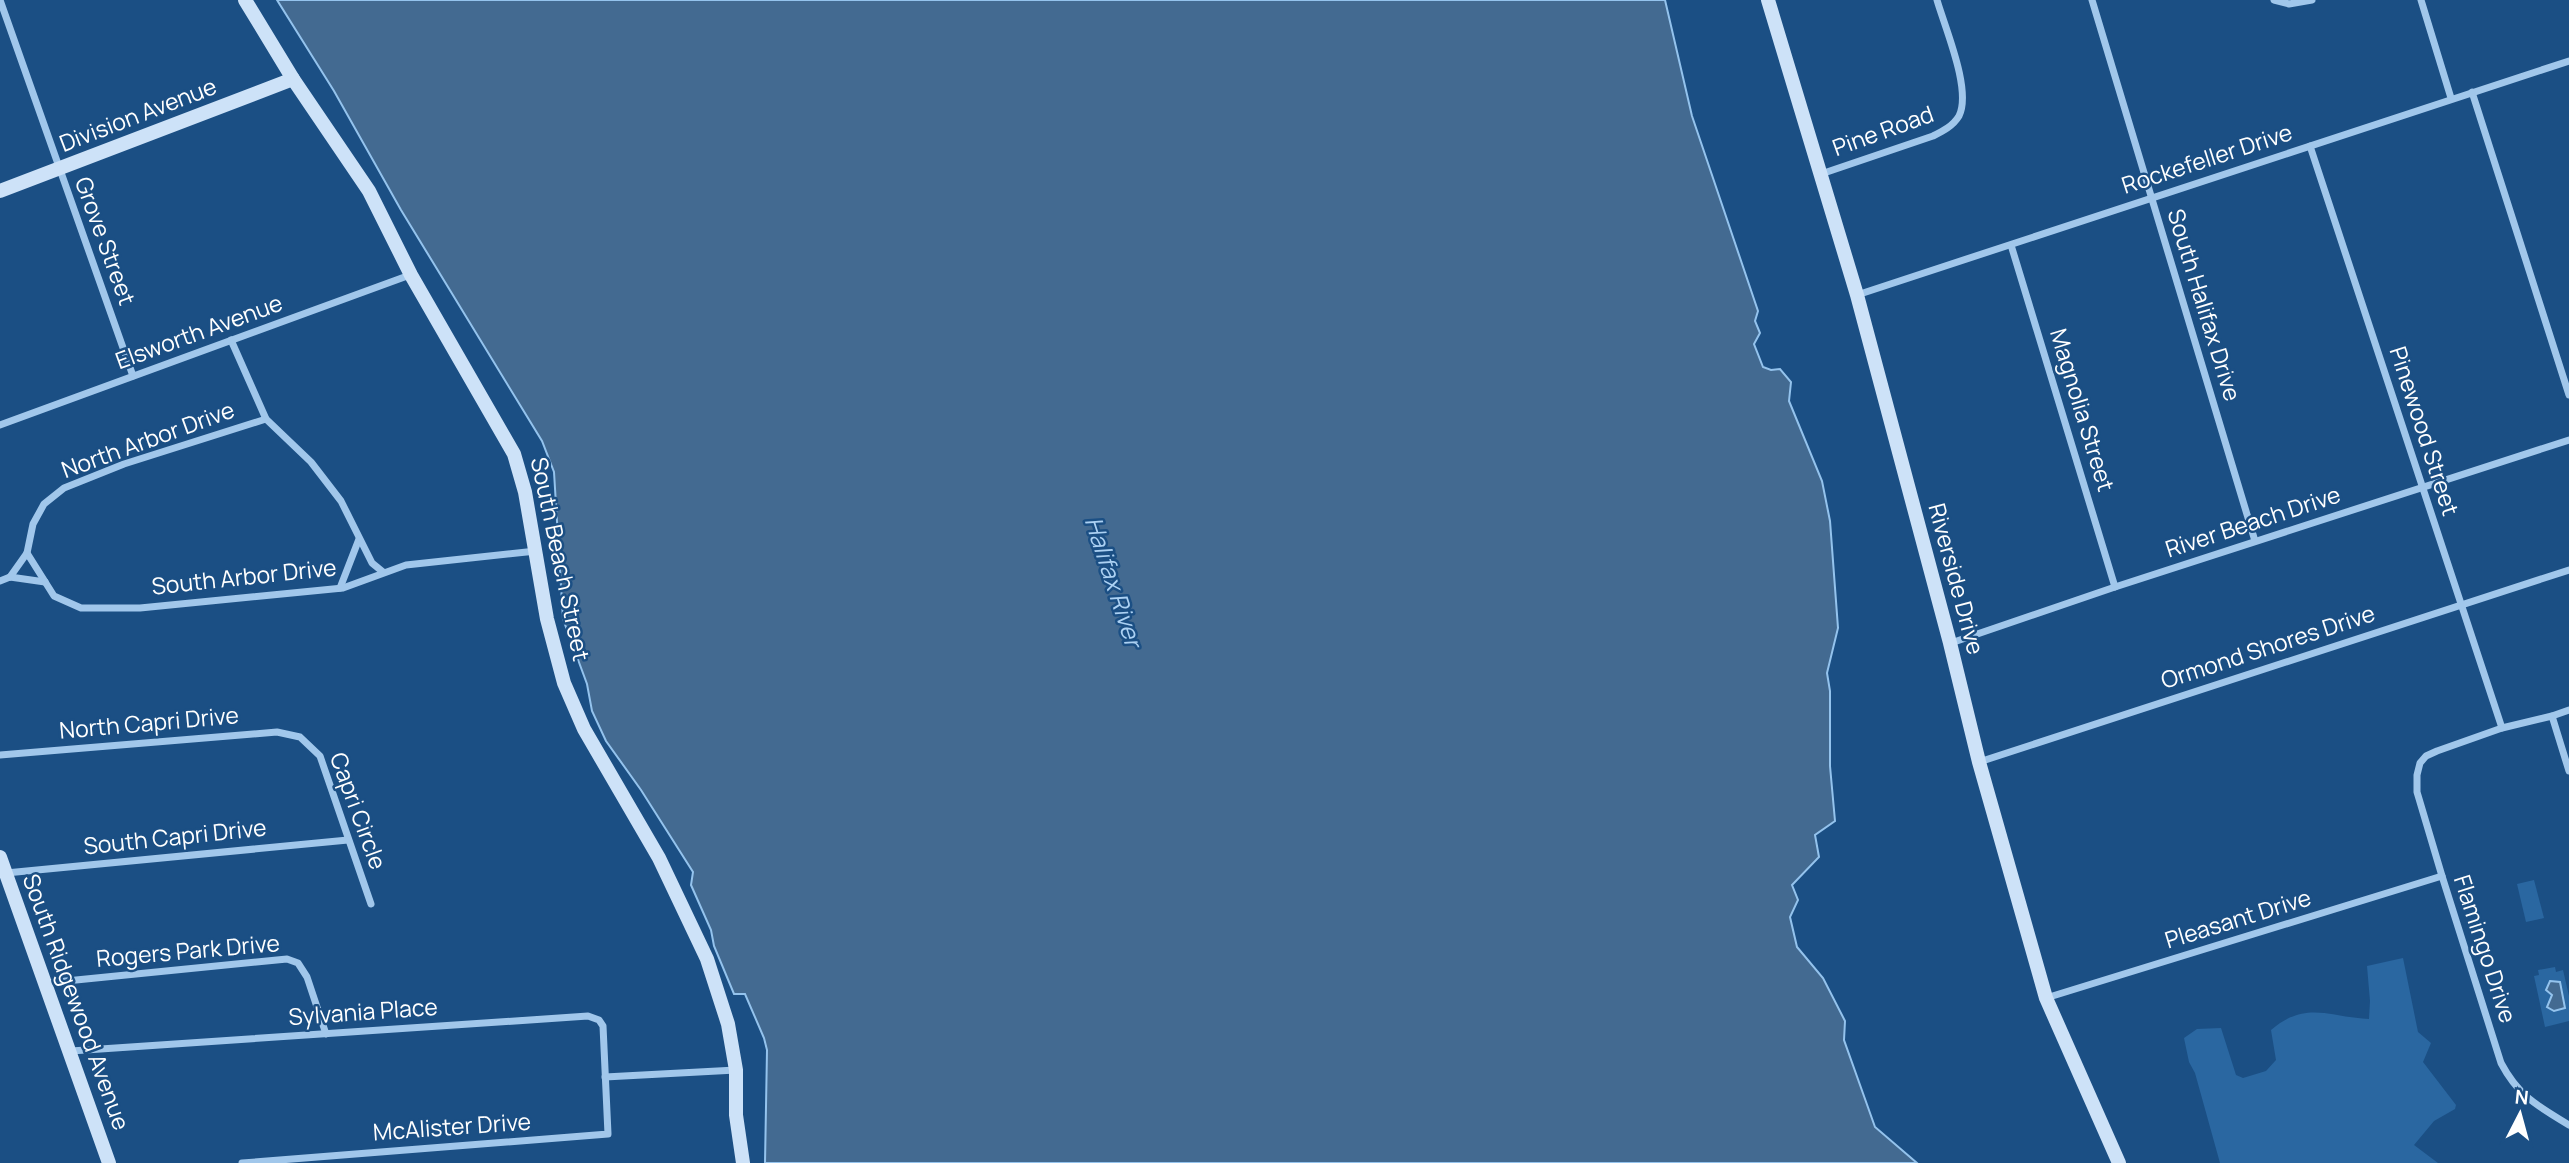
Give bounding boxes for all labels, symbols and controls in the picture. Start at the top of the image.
street label: Division Avenue [54,69,221,159]
street label: Pine Road [1828,97,1938,163]
street label: Rockefeller Drive [2117,115,2296,201]
street label: Grove Street [68,172,144,309]
street label: South Halifax Drive [2161,205,2249,405]
street label: Elsworth Avenue [111,286,287,376]
street label: Magnolia Street [2043,324,2123,495]
street label: Pinewood Street [2383,342,2467,519]
street label: North Arbor Drive [57,393,239,485]
street label: South Beach Street [524,454,598,664]
street label: River Beach Drive [2161,478,2344,564]
street label: Riverside Drive [1921,500,1993,658]
water label: Halifax River [1078,512,1152,654]
street label: South Arbor Drive [150,550,338,602]
street label: Ormond Shores Drive [2157,596,2379,696]
street label: North Capri Drive [58,698,240,746]
street label: Capri Circle [323,748,395,874]
street label: South Capri Drive [82,810,268,862]
street label: South Ridgewood Avenue [16,869,138,1134]
street label: Flamingo Drive [2447,871,2525,1027]
street label: Pleasant Drive [2161,881,2315,955]
street label: Rogers Park Drive [95,926,281,974]
street label: Sylvania Place [287,990,439,1032]
north arrow [2485,1079,2555,1149]
text: N [2514,1083,2530,1111]
street label: McAlister Drive [372,1105,532,1147]

